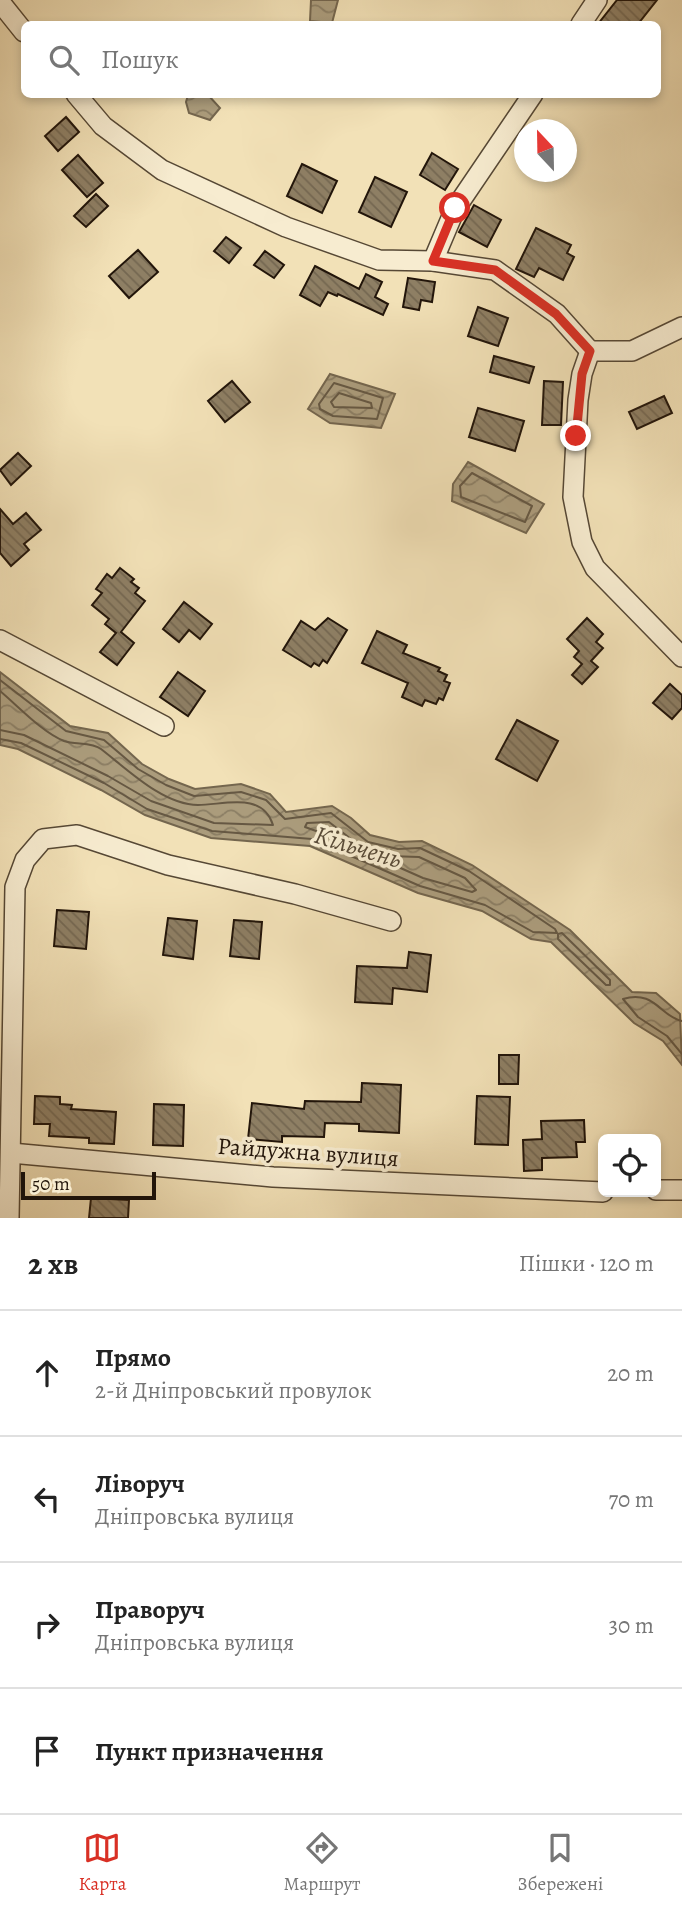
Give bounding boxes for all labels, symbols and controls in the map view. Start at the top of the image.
search box [21,21,661,98]
icon: search [45,41,83,79]
text: Пошук [101,42,179,77]
north arrow [514,119,577,182]
route start [439,192,470,223]
route end [560,420,591,451]
water label: Кільчень [310,817,406,877]
street label: Райдужна вулиця [216,1130,400,1174]
map controls [598,1134,661,1197]
button: locate [598,1134,661,1197]
scale bar [21,1169,156,1201]
text: 50 m [32,1171,70,1197]
text: 2 хв [28,1244,78,1284]
text: Пішки · 120 m [519,1248,654,1279]
text: Прямо [95,1340,171,1375]
icon: ahead [28,1354,66,1392]
text: 20 m [607,1358,654,1389]
text: 2-й Дніпровський провулок [95,1375,372,1406]
text: Ліворуч [95,1466,185,1501]
icon: left [28,1480,66,1518]
text: 70 m [608,1484,654,1515]
text: Дніпровська вулиця [95,1501,294,1532]
text: Праворуч [95,1592,205,1627]
icon: right [28,1606,66,1644]
text: 30 m [608,1610,654,1641]
text: Дніпровська вулиця [95,1627,294,1658]
icon: arrive [28,1732,66,1770]
text: Пункт призначення [95,1734,324,1769]
tab: Карта [79,1829,126,1897]
tab: Маршрут [284,1829,360,1897]
tab: Збережені [518,1829,603,1897]

